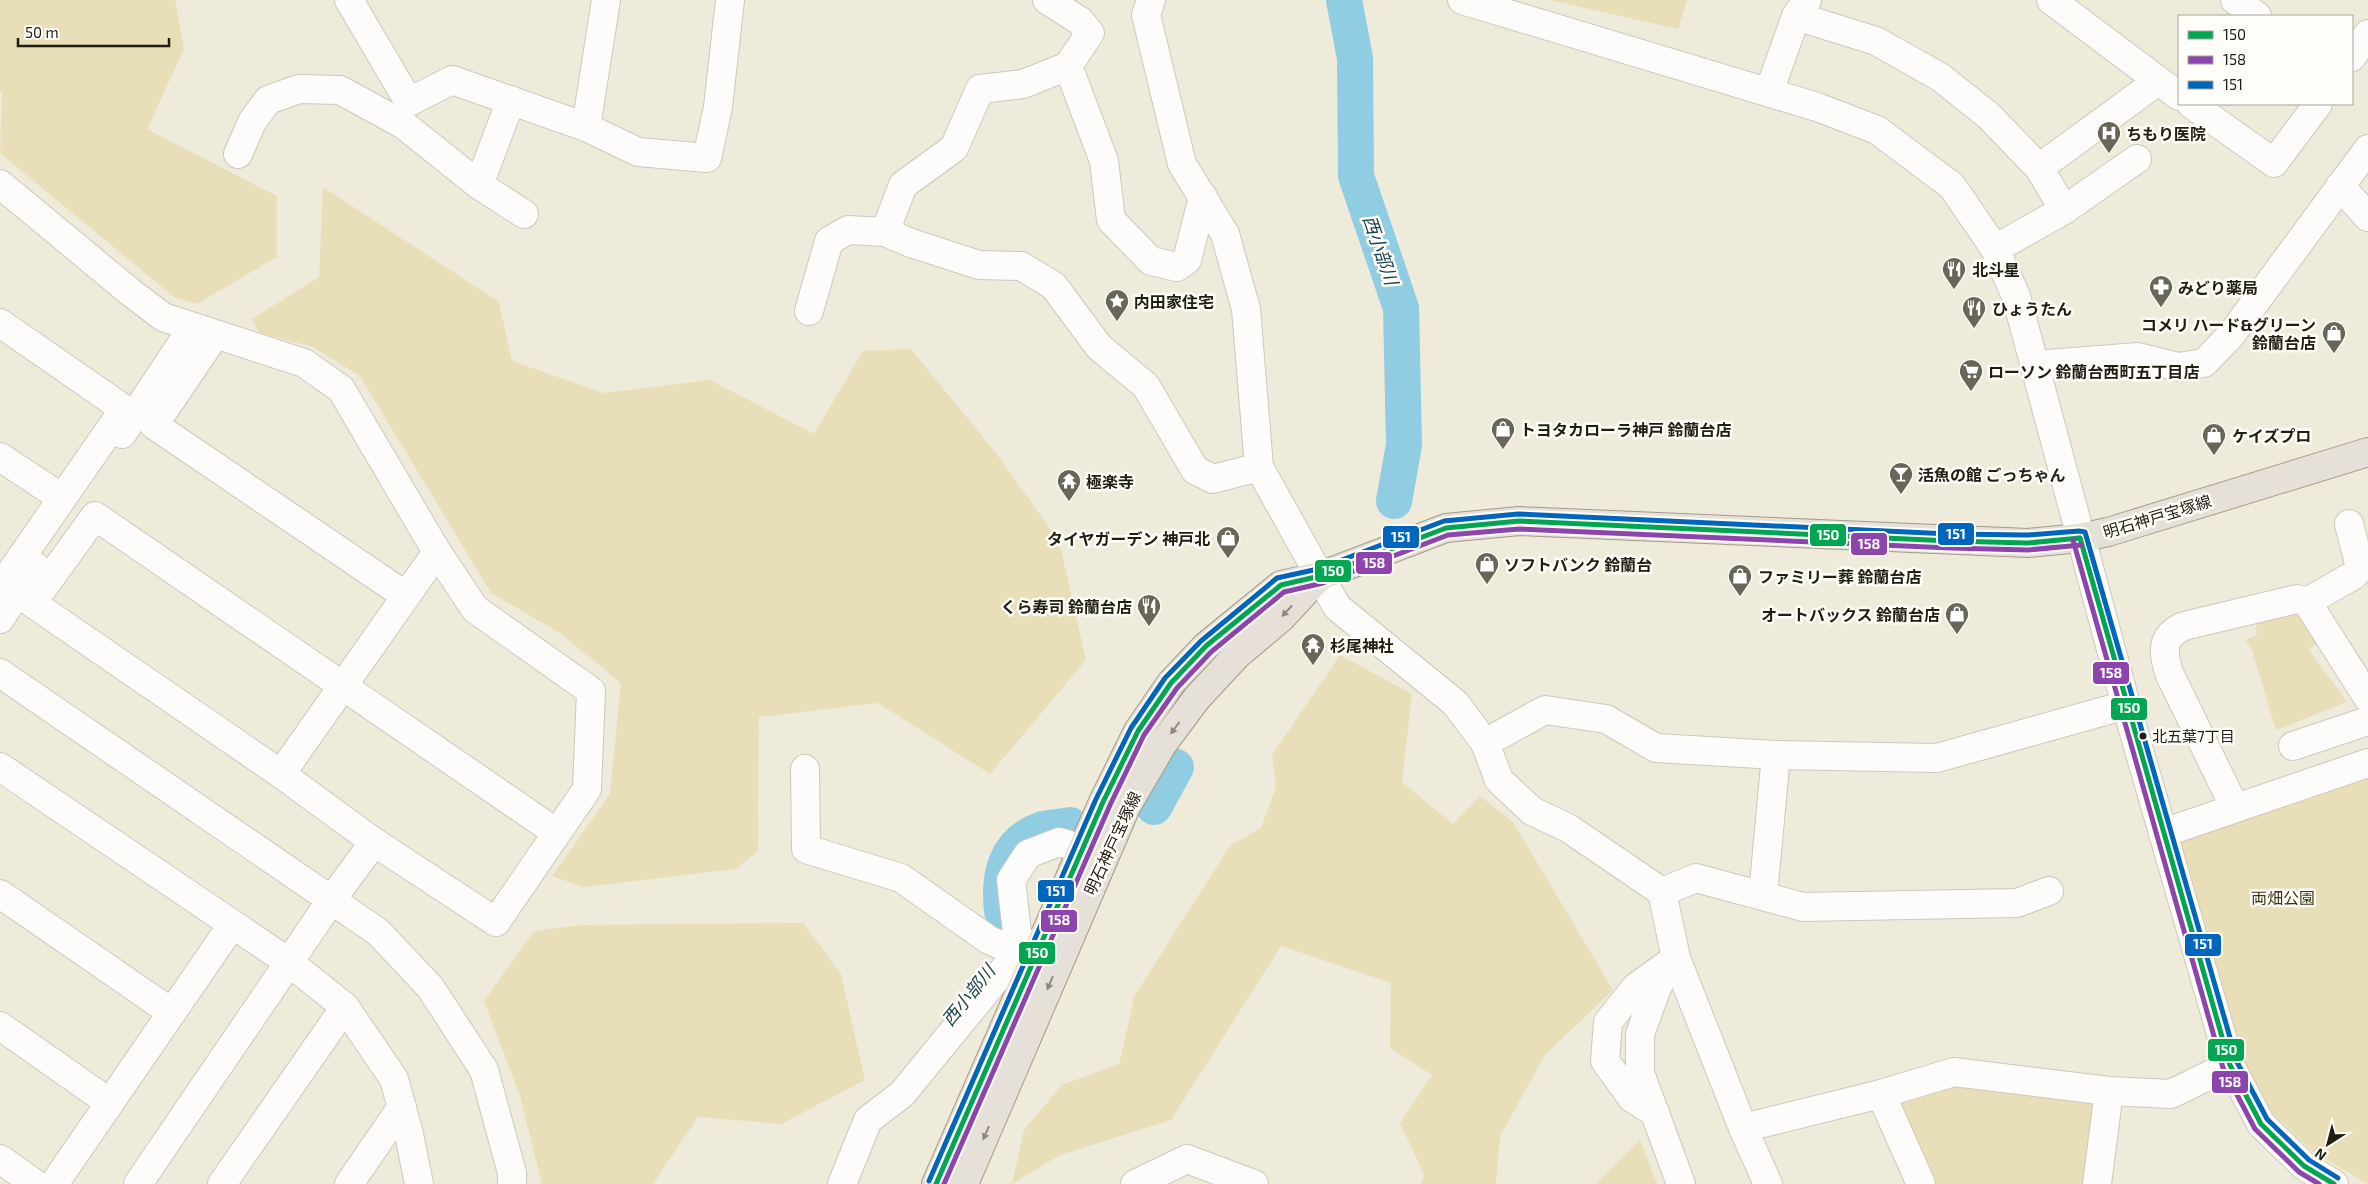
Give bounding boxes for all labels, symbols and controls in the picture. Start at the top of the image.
scale bar [18,15,169,47]
legend [2178,15,2353,105]
text: 50 m [25,23,59,41]
text: 150 [2223,25,2246,43]
text: 158 [2223,50,2246,68]
text: 151 [2223,75,2243,93]
hospital icon: ちもり医院 [2096,120,2122,154]
place label: ちもり医院 [2126,124,2206,143]
water label: 西小部川 [1359,212,1404,290]
restaurant icon: 北斗星 [1941,256,1967,290]
place label: 北斗星 [1972,260,2020,279]
pharmacy icon: みどり薬局 [2148,274,2174,308]
place label: みどり薬局 [2178,278,2258,297]
place icon: 内田家住宅 [1104,288,1130,322]
place label: 内田家住宅 [1134,292,1214,311]
restaurant icon: ひょうたん [1961,295,1987,329]
place label: ひょうたん [1992,299,2072,318]
place label: コメリ ハード&グリーン 鈴蘭台店 [2141,315,2316,352]
shop icon: コメリ ハード&グリーン 鈴蘭台店 [2321,320,2347,354]
supermarket icon: ローソン 鈴蘭台西町五丁目店 [1958,358,1984,392]
place label: ローソン 鈴蘭台西町五丁目店 [1988,362,2199,381]
shop icon: トヨタカローラ神戸 鈴蘭台店 [1490,416,1516,450]
place label: トヨタカローラ神戸 鈴蘭台店 [1520,420,1731,439]
shop icon: ケイズプロ [2201,422,2227,456]
place label: ケイズプロ [2232,426,2311,445]
bar icon: 活魚の館 ごっちゃん [1888,461,1914,495]
place label: 活魚の館 ごっちゃん [1918,465,2065,484]
temple icon: 極楽寺 [1056,468,1082,502]
place label: 極楽寺 [1086,472,1134,491]
street label: 明石神戸宝塚線 [2101,491,2213,541]
line badge: 151 [1937,522,1975,546]
line badge: 150 [1809,523,1847,547]
shop icon: タイヤガーデン 神戸北 [1215,525,1241,559]
line badge: 151 [1382,525,1420,549]
text: 151 [1946,525,1966,542]
text: 150 [1817,526,1839,543]
text: 151 [1391,528,1411,545]
place label: タイヤガーデン 神戸北 [1047,529,1210,548]
line badge: 158 [1850,532,1888,556]
text: 158 [1858,535,1880,552]
line badge: 158 [1355,551,1393,575]
shop icon: ソフトバンク 鈴蘭台 [1474,551,1500,585]
text: 158 [1363,554,1385,571]
place label: ソフトバンク 鈴蘭台 [1504,555,1652,574]
line badge: 150 [1314,559,1352,583]
text: 150 [1322,562,1344,579]
shop icon: ファミリー葬 鈴蘭台店 [1727,563,1753,597]
place label: ファミリー葬 鈴蘭台店 [1758,567,1921,586]
restaurant icon: くら寿司 鈴蘭台店 [1136,593,1162,627]
place label: くら寿司 鈴蘭台店 [1001,597,1132,616]
shop icon: オートバックス 鈴蘭台店 [1944,601,1970,635]
one-way arrow [1281,605,1293,617]
place label: オートバックス 鈴蘭台店 [1761,605,1940,624]
temple icon: 杉尾神社 [1300,632,1326,666]
place label: 杉尾神社 [1330,636,1394,655]
line badge: 158 [2092,661,2130,685]
text: 158 [2100,664,2122,681]
line badge: 150 [2110,697,2148,721]
text: 150 [2118,699,2140,716]
one-way arrow [1169,721,1180,734]
place label: 北五葉7丁目 [2152,727,2235,745]
marker: 北五葉7丁目 [2138,731,2148,741]
street label: 明石神戸宝塚線 [1080,788,1144,898]
line badge: 151 [1037,879,1075,903]
text: 151 [1046,882,1066,899]
park label: 両畑公園 [2251,888,2315,907]
line badge: 158 [1040,909,1078,933]
text: 158 [1048,911,1070,928]
line badge: 151 [2184,933,2222,957]
text: 151 [2193,935,2213,952]
line badge: 150 [1018,941,1056,965]
text: 150 [1026,944,1048,961]
water label: 西小部川 [937,959,1000,1030]
one-way arrow [1046,976,1054,991]
line badge: 150 [2207,1038,2245,1062]
text: 150 [2215,1041,2237,1058]
line badge: 158 [2211,1070,2249,1094]
text: 158 [2219,1073,2241,1090]
north arrow [2303,1119,2353,1169]
one-way arrow [981,1126,989,1140]
text: N [2311,1145,2329,1165]

